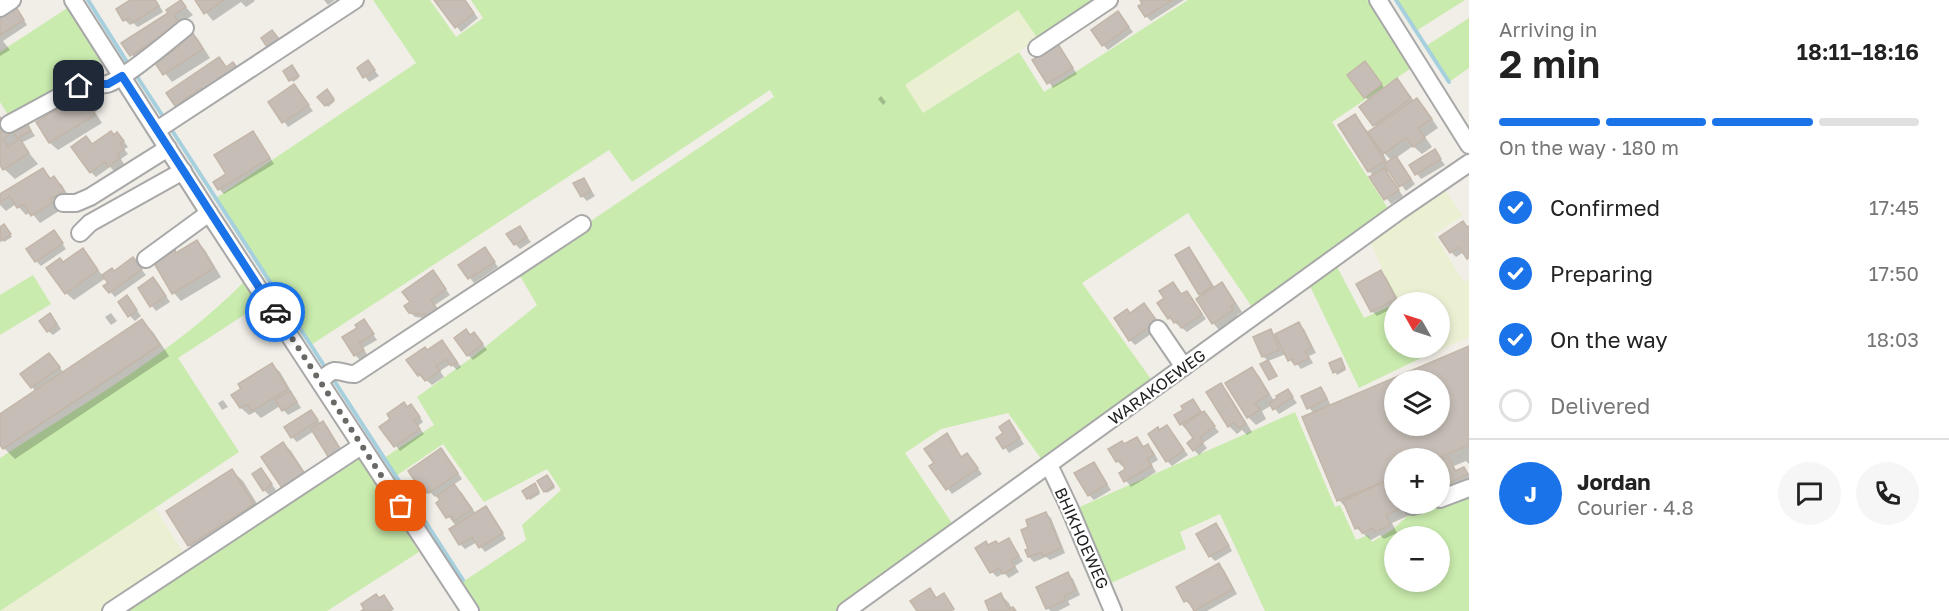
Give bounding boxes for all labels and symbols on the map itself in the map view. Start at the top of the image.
pin [53,60,104,111]
courier [245,282,305,342]
north arrow [1384,292,1450,358]
street label: WARAKOEWEG [1104,345,1210,429]
pin [375,480,426,531]
street label: BHIKHOEWEG [1051,484,1113,592]

